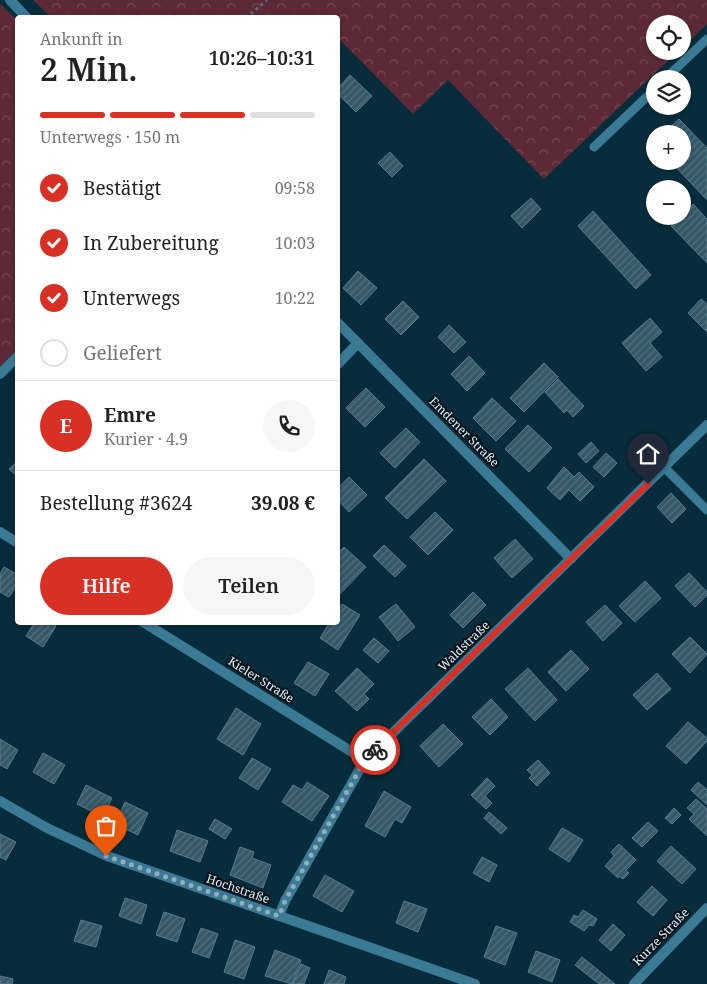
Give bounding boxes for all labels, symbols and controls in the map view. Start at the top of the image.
map controls [646,15,691,225]
button: locate [646,15,691,60]
text: Ankunft in [40,28,123,50]
text: 10:26–10:31 [209,45,315,71]
text: 2 Min. [40,47,137,90]
button: layers [646,70,691,115]
button: + [646,125,691,170]
text: Unterwegs · 150 m [40,126,180,148]
icon: check [40,174,68,202]
text: Bestätigt [83,175,161,201]
text: 09:58 [275,177,315,199]
button: − [646,180,691,225]
icon: check [40,229,68,257]
text: In Zubereitung [83,230,219,256]
text: 10:03 [275,232,315,254]
icon: check [40,284,68,312]
text: Unterwegs [83,285,180,311]
text: 10:22 [275,287,315,309]
text: Geliefert [83,340,162,366]
street label: Emdener Straße [426,393,503,470]
button: phone [263,400,315,452]
text: Emre [104,402,156,428]
text: E [60,413,72,439]
text: Kurier · 4.9 [104,428,188,450]
pin [627,433,669,484]
icon: home [634,440,662,468]
text: Bestellung #3624 [40,490,192,516]
text: 39.08 € [251,490,315,516]
button: Hilfe [40,557,173,615]
button: Teilen [183,557,315,615]
street label: Waldstraße [434,617,493,675]
street label: Kieler Straße [225,653,297,707]
courier [350,725,400,775]
icon: bike [361,736,389,764]
pin [85,805,127,856]
icon: bag [92,812,120,840]
street label: Hochstraße [204,870,272,907]
street label: Kurze Straße [629,904,693,969]

